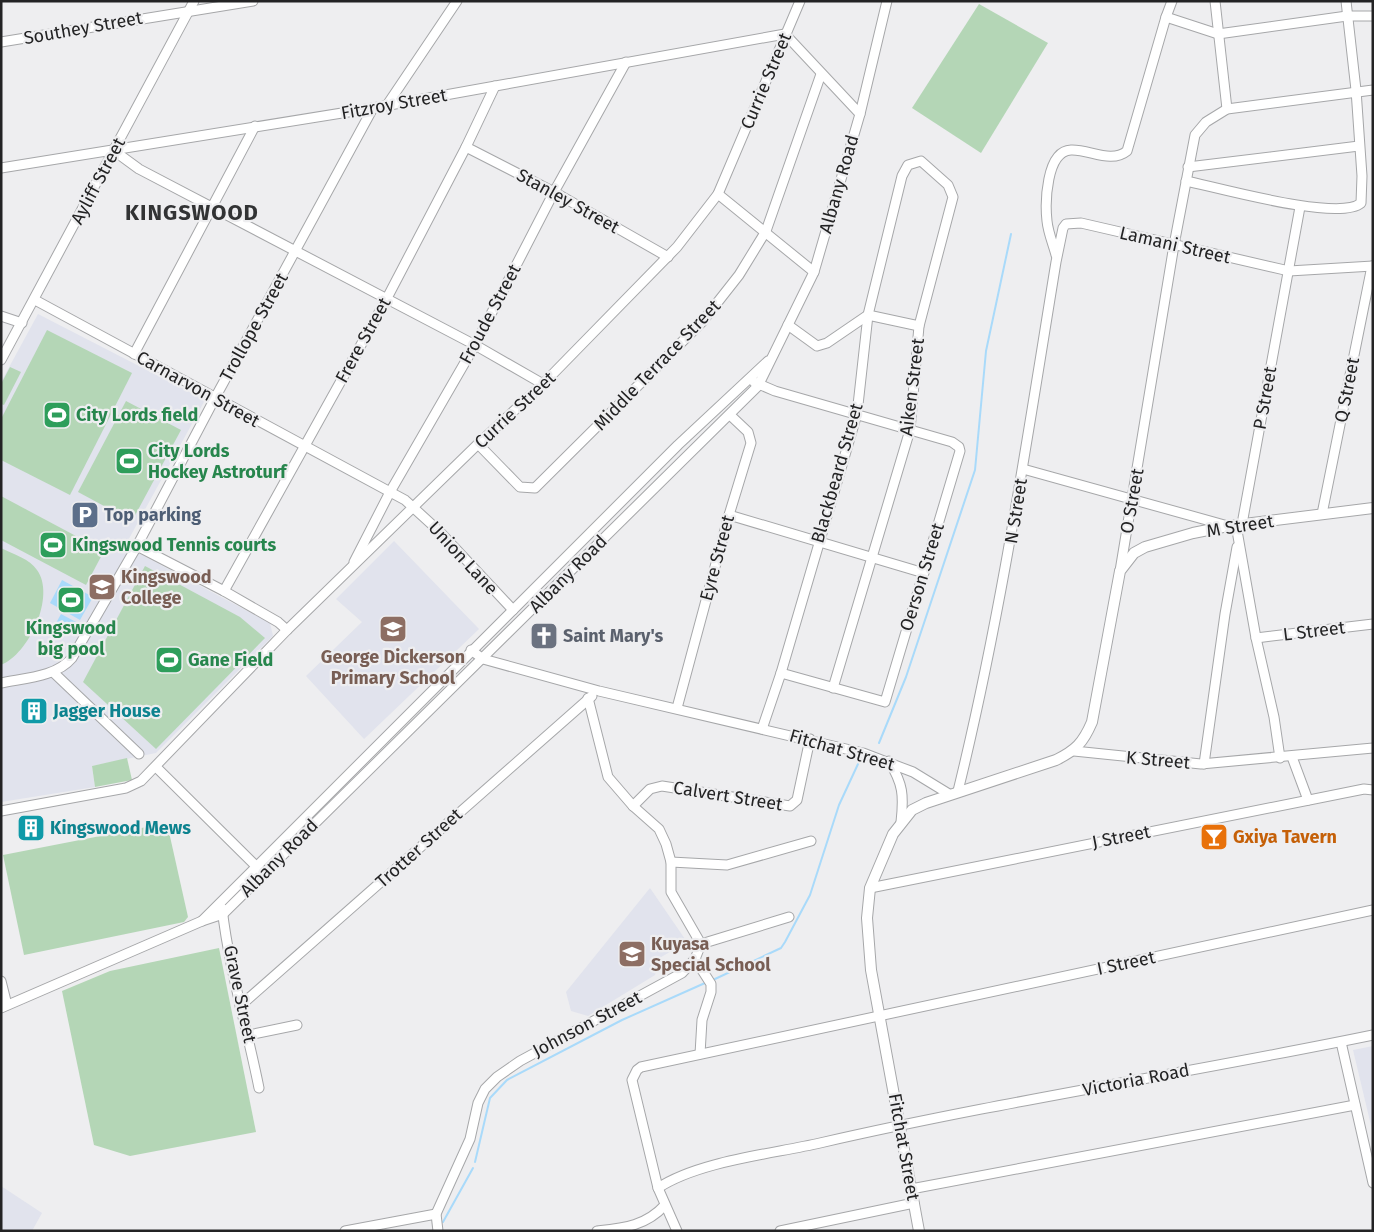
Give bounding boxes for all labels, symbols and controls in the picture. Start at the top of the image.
street label: Southey Street [22,7,145,49]
street label: Currie Street [736,29,796,133]
street label: Fitzroy Street [339,84,449,124]
street label: Albany Road [814,132,864,236]
street label: Ayliff Street [66,133,130,228]
street label: Stanley Street [513,164,624,238]
district label: KINGSWOOD [125,199,259,226]
street label: Lamani Street [1117,222,1233,269]
street label: Froude Street [455,260,526,368]
street label: Trollope Street [215,268,293,385]
street label: Frere Street [331,293,396,387]
street label: Middle Terrace Street [589,295,725,435]
street label: Aiken Street [895,336,929,437]
street label: Carnarvon Street [133,346,264,432]
street label: Q Street [1330,355,1364,425]
street label: P Street [1249,364,1281,431]
street label: Currie Street [470,367,560,453]
sports icon: City Lords field [42,400,72,430]
street label: Blackbeard Street [806,400,868,546]
place label: City Lords field [76,404,198,426]
place label: City Lords Hockey Astroturf [148,440,288,483]
sports icon: City Lords Hockey Astroturf [114,446,144,476]
street label: O Street [1115,466,1149,535]
street label: N Street [1000,476,1032,545]
parking icon: Top parking [70,500,100,530]
place label: Top parking [104,504,201,526]
street label: M Street [1205,510,1276,542]
street label: Eyre Street [695,512,739,603]
street label: Union Lane [423,517,503,599]
street label: Oerson Street [895,520,949,634]
sports icon: Kingswood Tennis courts [38,530,68,560]
street label: Albany Road [524,530,612,618]
place label: Kingswood Tennis courts [72,534,276,556]
place label: Kingswood College [121,566,211,609]
school or university icon: Kingswood College [87,572,117,602]
sports icon: Kingswood big pool [56,585,86,615]
school or university icon: George Dickerson Primary School [378,614,408,644]
street label: L Street [1282,616,1347,646]
place label: Kingswood big pool [26,617,116,660]
church icon: Saint Mary's [529,621,559,651]
place label: Saint Mary's [563,625,663,647]
sports icon: Gane Field [154,645,184,675]
place label: George Dickerson Primary School [321,646,465,689]
place label: Gane Field [188,649,273,671]
building icon: Jagger House [19,696,49,726]
place label: Jagger House [52,700,161,722]
street label: Fitchat Street [787,724,898,776]
street label: K Street [1125,746,1191,774]
street label: Calvert Street [672,777,785,816]
street label: Trotter Street [371,803,467,893]
building icon: Kingswood Mews [16,813,46,843]
street label: Albany Road [235,814,323,902]
place label: Kingswood Mews [50,817,191,839]
street label: J Street [1090,820,1153,853]
bar icon: Gxiya Tavern [1199,822,1229,852]
place label: Gxiya Tavern [1233,826,1337,848]
place label: Kuyasa Special School [651,933,771,976]
school or university icon: Kuyasa Special School [617,939,647,969]
street label: Grave Street [219,943,261,1045]
street label: I Street [1095,946,1158,980]
street label: Johnson Street [529,986,646,1062]
street label: Victoria Road [1081,1059,1191,1101]
street label: Fitchat Street [884,1092,924,1203]

